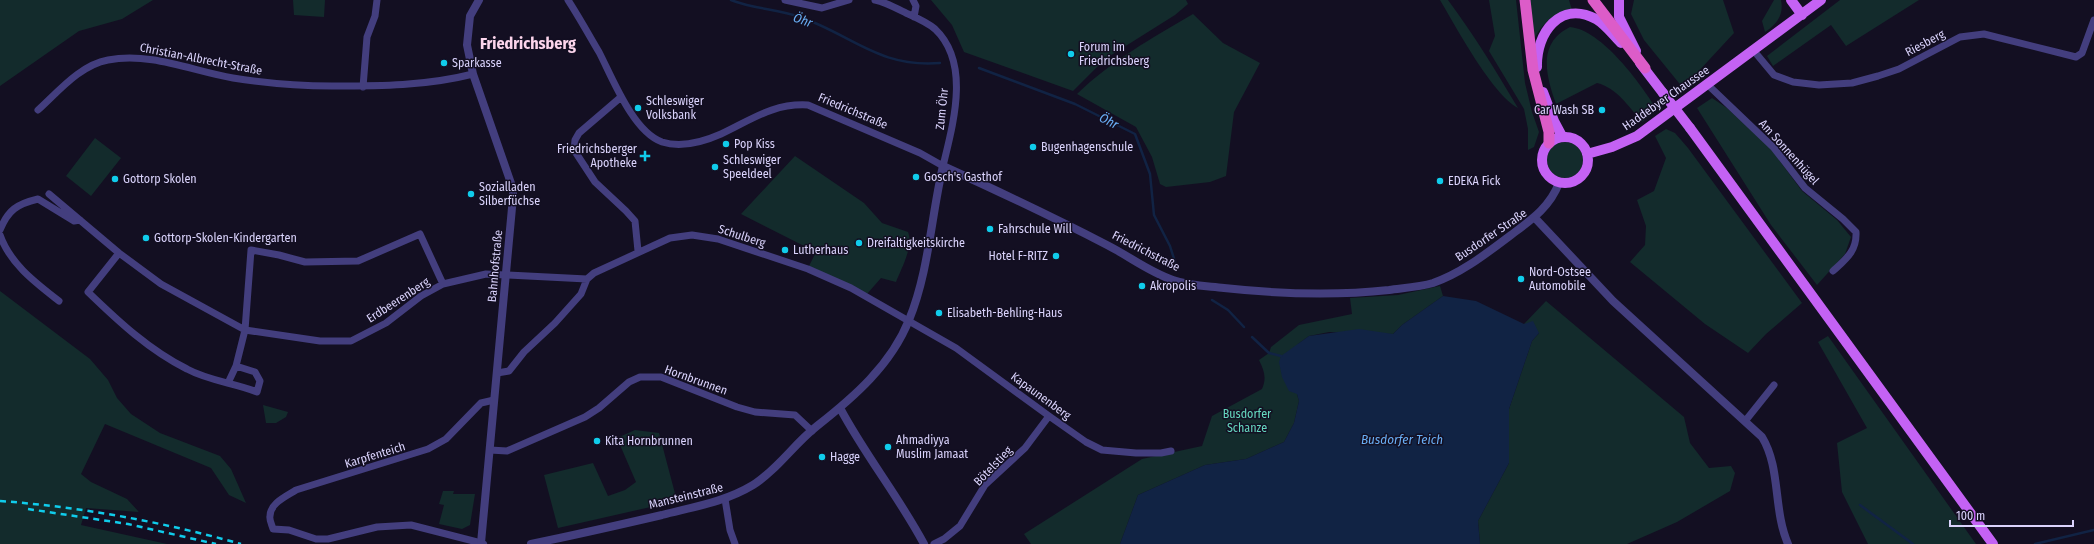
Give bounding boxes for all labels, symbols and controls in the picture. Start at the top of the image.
water label: Öhr [791,9,815,31]
street label: Riesberg [1903,27,1947,59]
district label: Friedrichsberg [480,34,576,53]
street label: Christian-Albrecht-Straße [139,40,264,78]
place label: Forum im Friedrichsberg [1079,40,1150,68]
marker: Forum im Friedrichsberg [1066,49,1076,59]
place label: Sparkasse [452,56,502,70]
marker: Sparkasse [439,58,449,68]
street label: Haddebyer Chaussee [1620,63,1712,133]
street label: Zum Öhr [931,86,951,131]
street label: Friedrichstraße [816,90,890,132]
place label: Schleswiger Volksbank [646,94,705,122]
marker: Schleswiger Volksbank [633,103,643,113]
place label: Car Wash SB [1534,103,1594,117]
marker: Car Wash SB [1597,105,1607,115]
water label: Öhr [1097,109,1122,132]
street label: Am Sonnenhügel [1756,117,1822,187]
place label: Pop Kiss [734,137,775,151]
marker: Pop Kiss [721,139,731,149]
place label: Bugenhagenschule [1041,140,1133,154]
place label: Friedrichsberger Apotheke [557,142,638,170]
marker: Bugenhagenschule [1028,142,1038,152]
marker: Friedrichsberger Apotheke [640,151,650,161]
place label: Schleswiger Speeldeel [723,153,782,181]
marker: Schleswiger Speeldeel [710,162,720,172]
place label: Gosch's Gasthof [924,170,1003,184]
place label: Gottorp Skolen [123,172,197,186]
marker: Gosch's Gasthof [911,172,921,182]
marker: Gottorp Skolen [110,174,120,184]
place label: EDEKA Fick [1448,174,1501,188]
marker: EDEKA Fick [1435,176,1445,186]
place label: Sozialladen Silberfüchse [479,180,540,208]
marker: Sozialladen Silberfüchse [466,189,476,199]
street label: Busdorfer Straße [1453,206,1530,264]
street label: Schulberg [717,222,768,250]
place label: Fahrschule Will [998,222,1072,236]
marker: Fahrschule Will [985,224,995,234]
street label: Friedrichstraße [1110,228,1182,274]
street label: Bahnhofstraße [485,229,505,303]
place label: Gottorp-Skolen-Kindergarten [154,231,297,245]
marker: Gottorp-Skolen-Kindergarten [141,233,151,243]
place label: Dreifaltigkeitskirche [867,236,965,250]
marker: Dreifaltigkeitskirche [854,238,864,248]
place label: Lutherhaus [793,243,848,257]
marker: Lutherhaus [780,245,790,255]
place label: Hotel F-RITZ [988,249,1048,263]
marker: Hotel F-RITZ [1051,251,1061,261]
place label: Nord-Ostsee Automobile [1529,265,1591,293]
street label: Erdbeerenberg [364,274,432,326]
marker: Nord-Ostsee Automobile [1516,274,1526,284]
place label: Akropolis [1150,279,1196,293]
marker: Akropolis [1137,281,1147,291]
place label: Elisabeth-Behling-Haus [947,306,1062,320]
marker: Elisabeth-Behling-Haus [934,308,944,318]
street label: Hornbrunnen [663,362,729,398]
street label: Kapaunenberg [1008,369,1074,423]
park label: Busdorfer Schanze [1223,407,1272,435]
water label: Busdorfer Teich [1361,432,1443,447]
place label: Ahmadiyya Muslim Jamaat [896,433,968,461]
place label: Kita Hornbrunnen [605,434,693,448]
marker: Kita Hornbrunnen [592,436,602,446]
street label: Karpfenteich [343,439,407,471]
marker: Ahmadiyya Muslim Jamaat [883,442,893,452]
street label: Bötelstieg [971,443,1015,489]
place label: Hagge [830,450,860,464]
marker: Hagge [817,452,827,462]
street label: Mansteinstraße [647,480,725,512]
scale bar [1950,502,2073,528]
text: 100 m [1956,509,1985,523]

